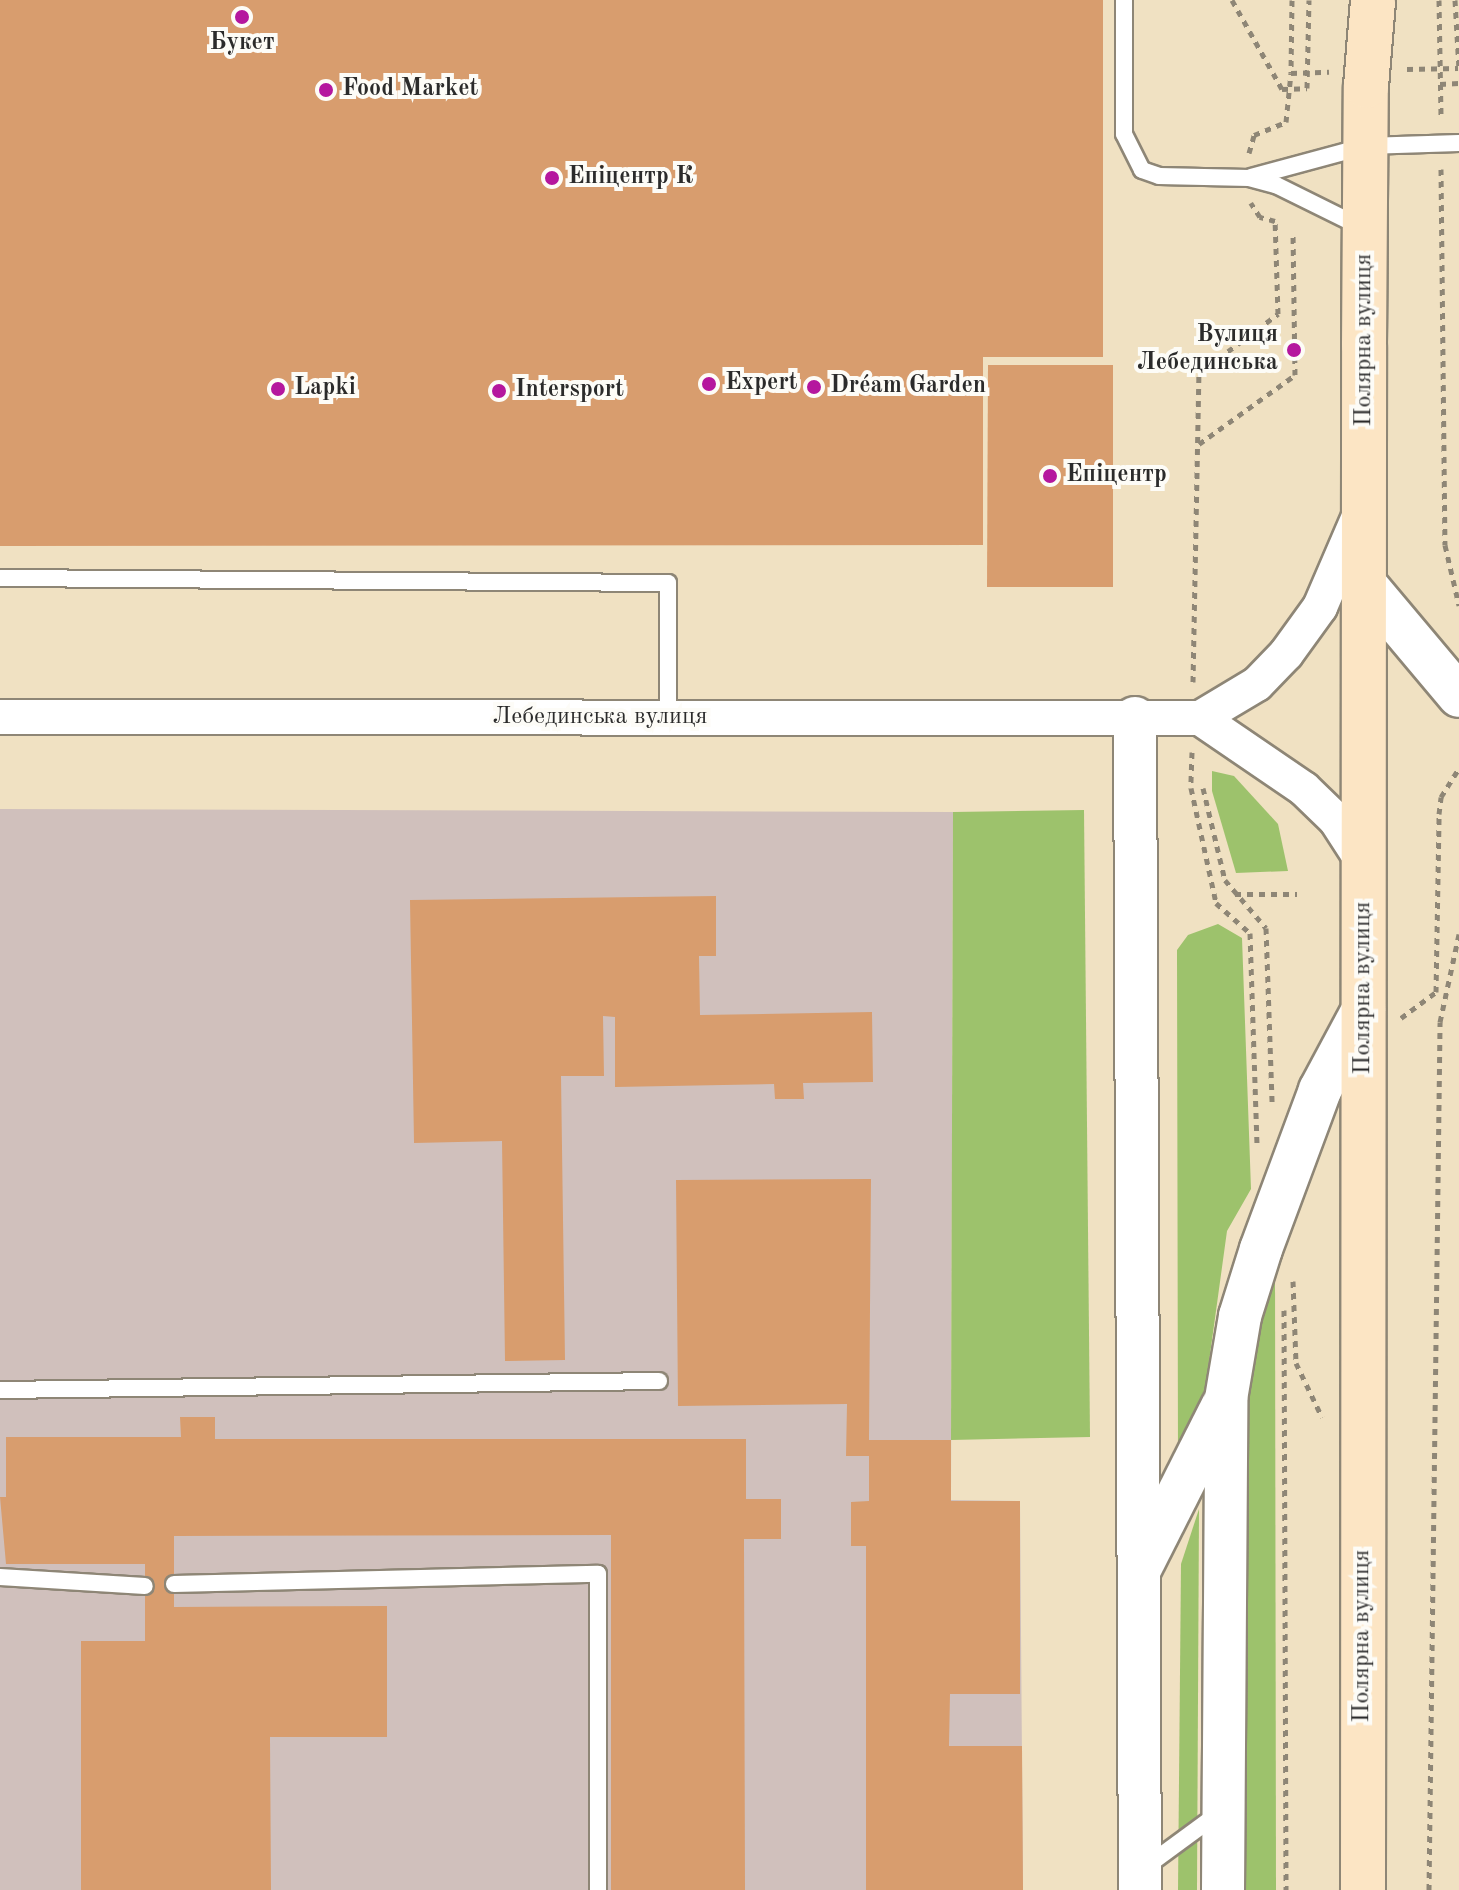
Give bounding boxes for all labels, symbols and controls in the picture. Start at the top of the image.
marker: Букет [233,8,251,26]
place label: Букет [209,30,275,58]
place label: Food Market [342,76,478,104]
marker: Food Market [317,81,335,99]
place label: Епіцентр К [568,164,693,192]
marker: Епіцентр К [543,169,561,187]
street label: Полярна вулиця [1351,253,1379,427]
place label: Вулиця Лебединська [1137,322,1278,378]
marker: Вулиця Лебединська [1285,341,1303,359]
place label: Expert [725,370,798,398]
place label: Dréam Garden [830,373,986,401]
place label: Lapki [294,375,356,403]
marker: Expert [700,375,718,393]
place label: Intersport [515,377,624,405]
marker: Dréam Garden [805,378,823,396]
marker: Lapki [269,380,287,398]
marker: Intersport [490,382,508,400]
place label: Епіцентр [1066,462,1167,490]
marker: Епіцентр [1041,467,1059,485]
street label: Лебединська вулиця [492,704,708,732]
street label: Полярна вулиця [1350,901,1378,1075]
street label: Полярна вулиця [1349,1549,1377,1723]

